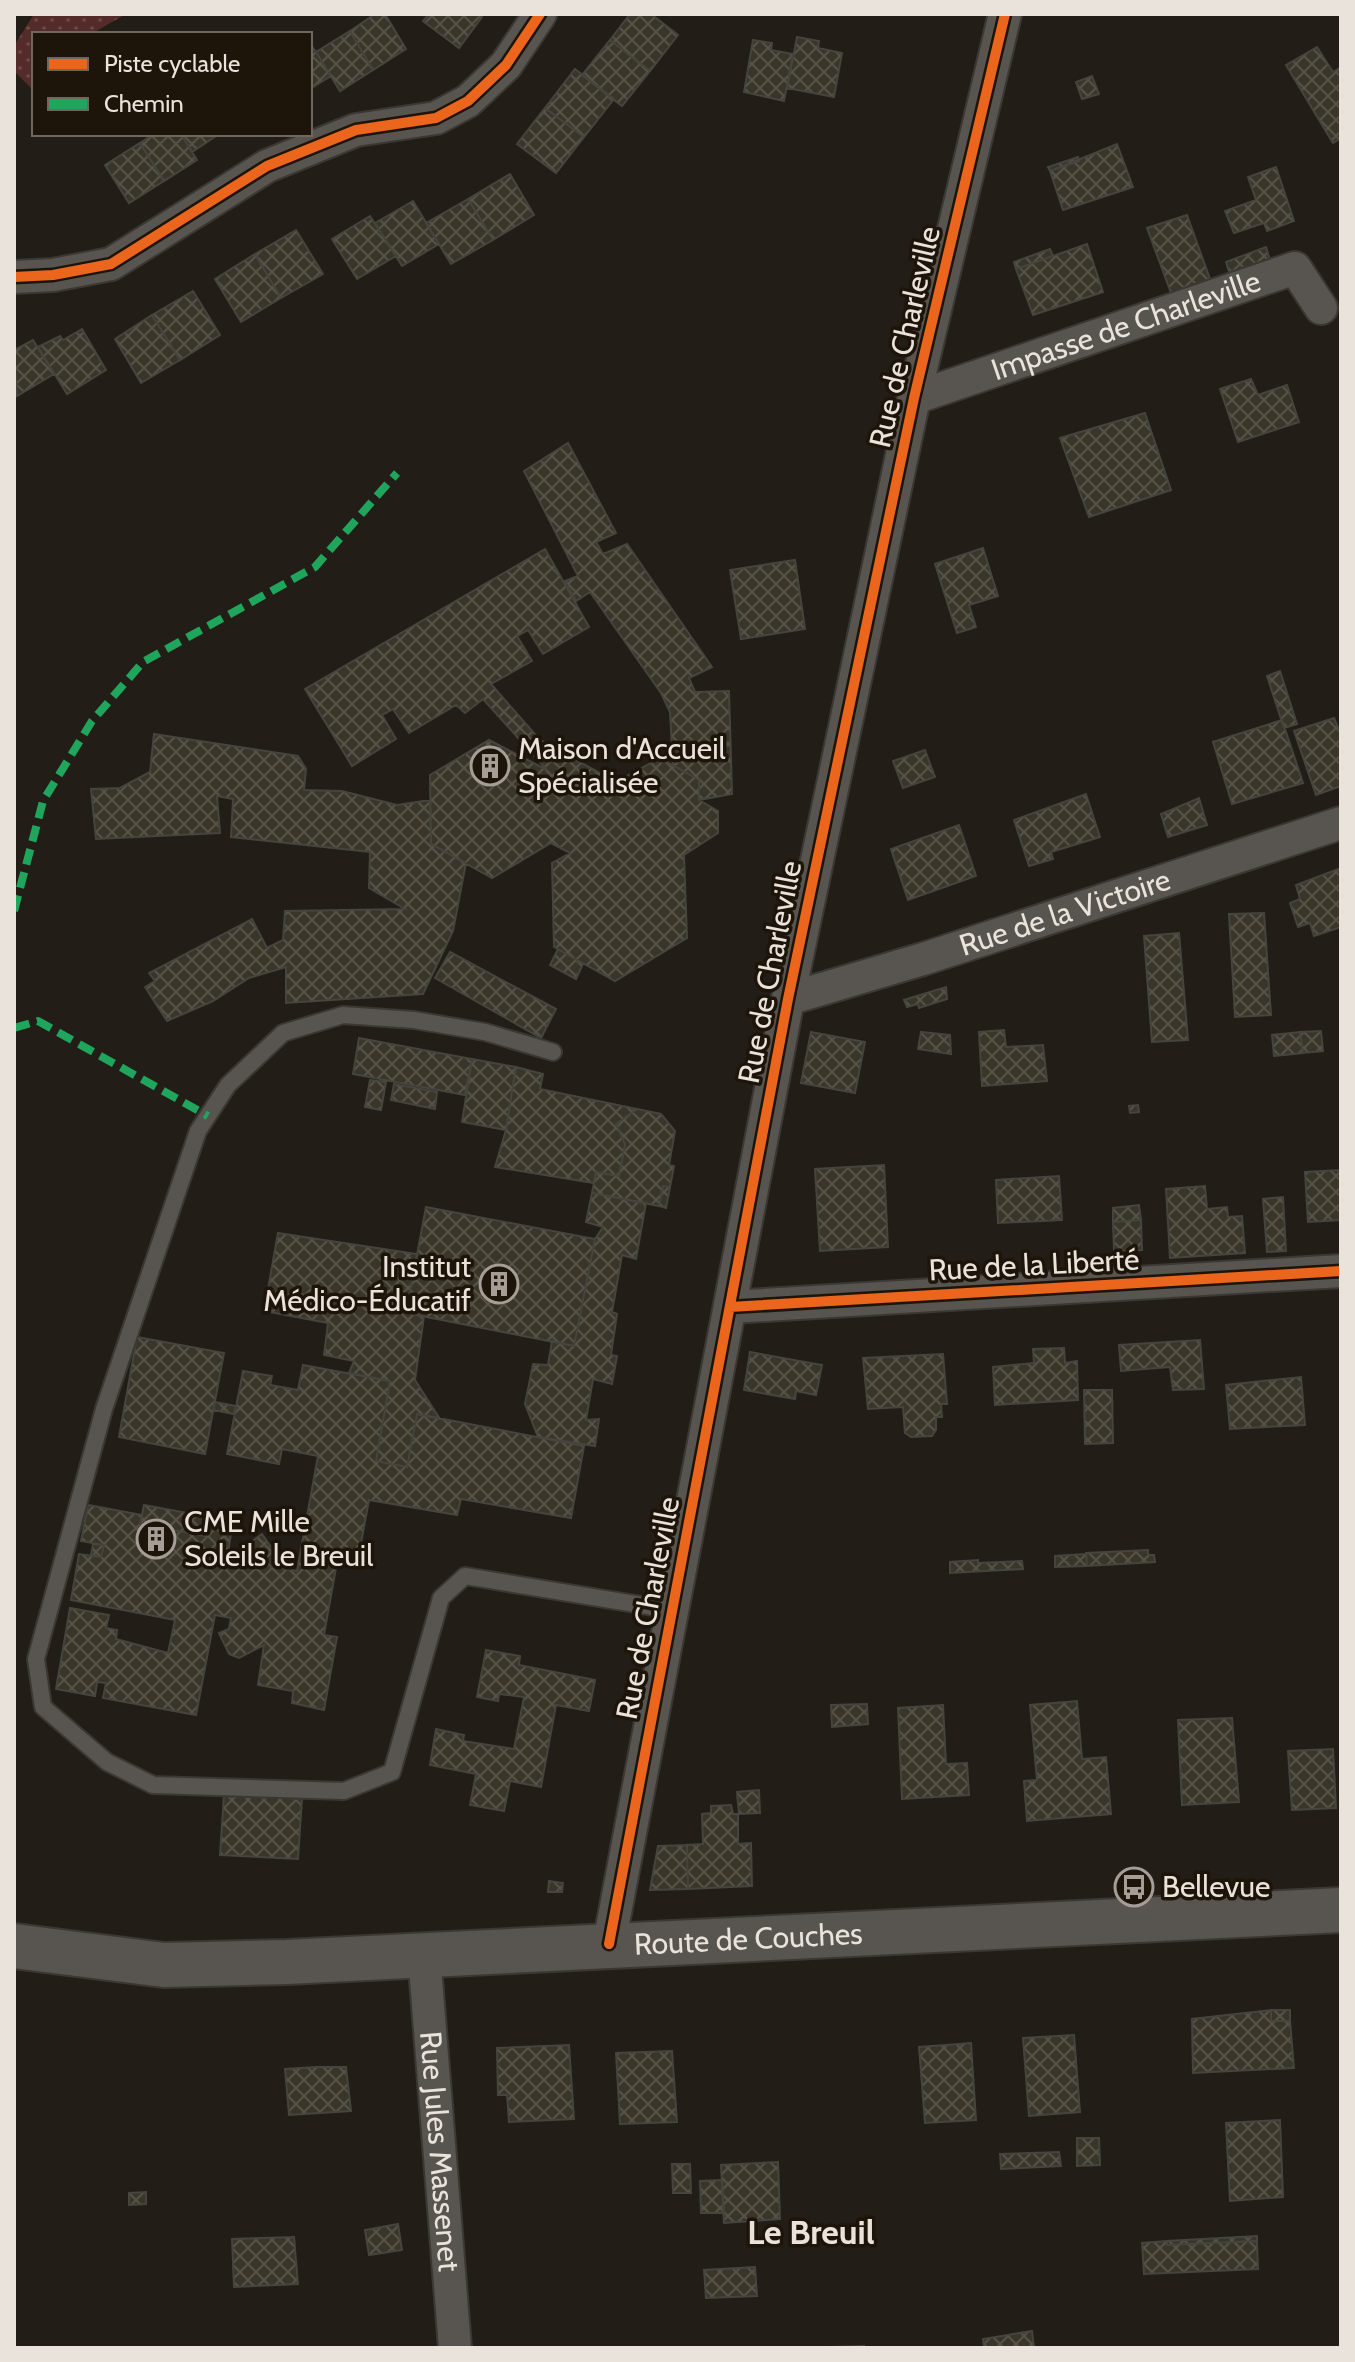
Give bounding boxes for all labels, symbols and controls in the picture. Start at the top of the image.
legend [32,32,312,136]
text: Piste cyclable [104,49,240,78]
text: Chemin [104,89,184,118]
street label: Rue de Charleville [861,223,948,451]
street label: Impasse de Charleville [986,262,1265,388]
place label: Maison d'Accueil Spécialisée [518,730,726,801]
building icon: Maison d'Accueil Spécialisée [469,745,511,787]
street label: Rue de Charleville [730,858,809,1086]
street label: Rue de la Victoire [955,861,1175,964]
street label: Rue de la Liberté [928,1241,1140,1288]
place label: Institut Médico-Éducatif [263,1248,471,1319]
building icon: Institut Médico-Éducatif [478,1263,520,1305]
street label: Rue de Charleville [608,1494,687,1722]
place label: CME Mille Soleils le Breuil [184,1503,373,1574]
building icon: CME Mille Soleils le Breuil [135,1518,177,1560]
bus stop icon: Bellevue [1113,1866,1155,1908]
place label: Bellevue [1162,1868,1270,1905]
street label: Route de Couches [633,1915,863,1963]
street label: Rue Jules Massenet [412,2030,468,2273]
district label: Le Breuil [747,2211,875,2253]

